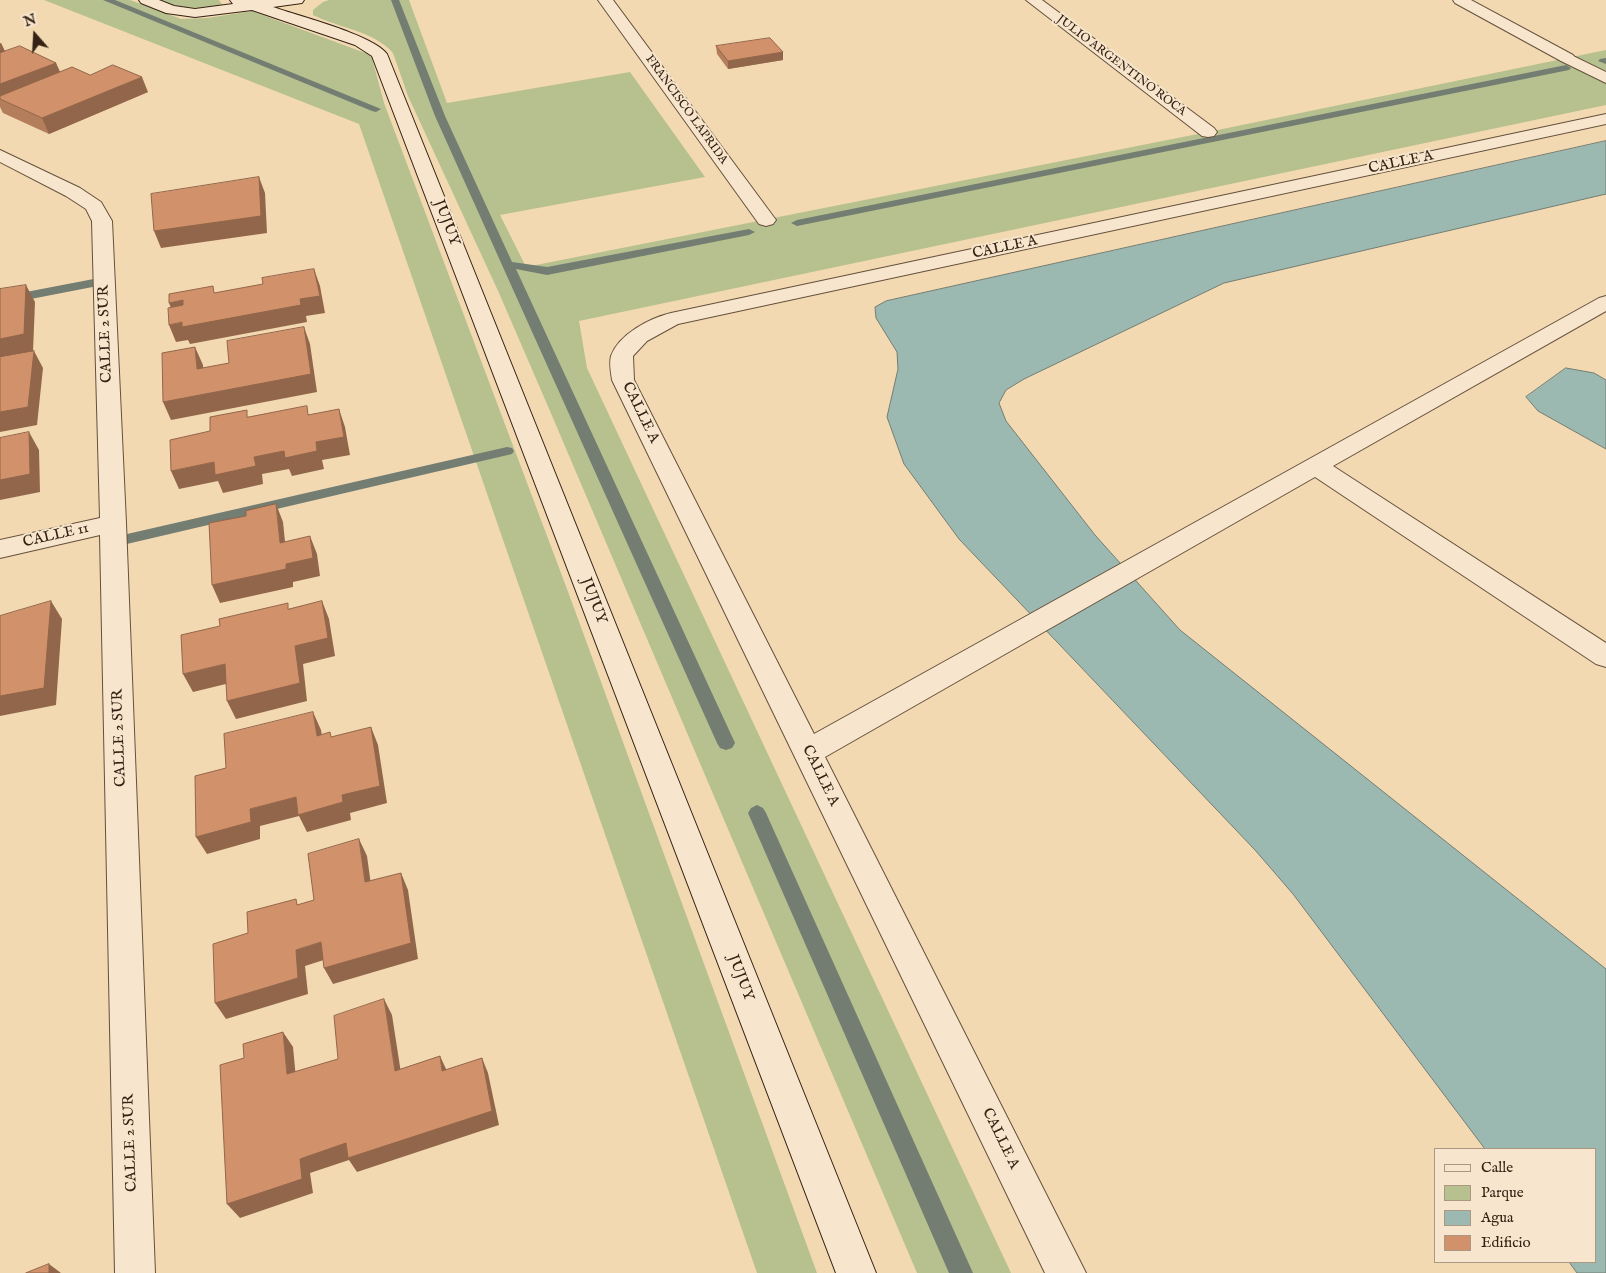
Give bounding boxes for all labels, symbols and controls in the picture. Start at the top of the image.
north arrow [10,10,60,60]
text: N [21,10,39,31]
street label: JULIO ARGENTINO ROCA [1053,13,1189,119]
street label: FRANCISCO LAPRIDA [642,53,730,167]
street label: CALLE A [1367,147,1435,179]
street label: JUJUY [429,197,463,249]
street label: CALLE A [971,232,1039,264]
street label: CALLE 2 SUR [95,285,117,383]
street label: CALLE A [617,379,663,447]
street label: CALLE 11 [21,520,91,552]
street label: JUJUY [576,575,610,627]
street label: CALLE 2 SUR [109,689,131,787]
street label: CALLE A [797,742,843,810]
street label: JUJUY [723,952,757,1004]
street label: CALLE 2 SUR [120,1094,142,1192]
street label: CALLE A [977,1105,1023,1173]
legend [1434,1148,1596,1263]
text: Calle [1481,1158,1513,1177]
text: Parque [1481,1183,1524,1202]
text: Agua [1481,1208,1514,1227]
text: Edificio [1481,1233,1531,1252]

